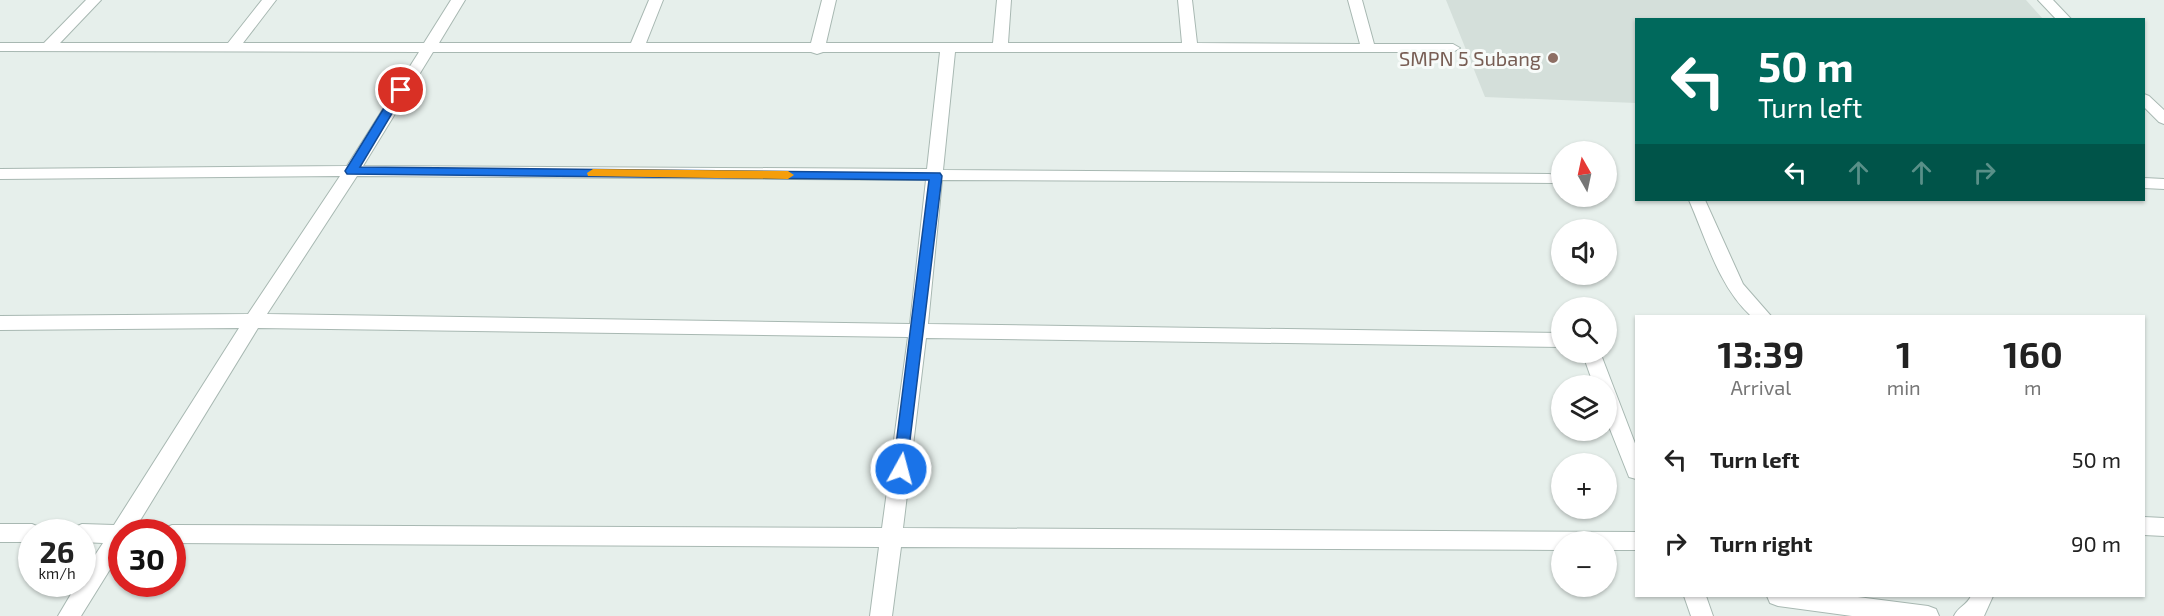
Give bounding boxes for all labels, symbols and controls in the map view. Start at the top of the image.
text: 50 m [1758,40,1854,90]
icon: left [1659,42,1737,120]
place label: SMPN 5 Subang [1399,46,1541,70]
marker: SMPN 5 Subang [1546,51,1560,65]
pin [375,64,426,115]
icon: arrive [384,73,417,106]
text: Turn left [1758,91,1862,123]
north arrow [1551,141,1617,207]
map controls [1551,141,1617,597]
icon: left [1779,156,1812,189]
icon: ahead [1842,156,1875,189]
icon: ahead [1905,156,1938,189]
icon: right [1968,156,2001,189]
button: sound [1551,219,1617,285]
button: search [1551,297,1617,363]
text: 13:39 [1717,332,1804,375]
text: 1 [1896,332,1911,375]
text: 160 [2003,332,2063,375]
button: layers [1551,375,1617,441]
text: Arrival [1730,375,1791,399]
text: min [1887,375,1921,399]
text: m [2024,375,2042,399]
position arrow [869,437,933,501]
icon: left [1659,443,1692,476]
text: Turn left [1710,446,1799,472]
text: 50 m [2072,446,2121,472]
button: + [1551,453,1617,519]
speed limit sign: 30 [108,519,186,597]
icon: right [1659,527,1692,560]
text: Turn right [1710,530,1812,556]
text: 90 m [2071,530,2121,556]
button: − [1551,531,1617,597]
text: 26 [39,533,75,569]
text: km/h [38,564,76,582]

